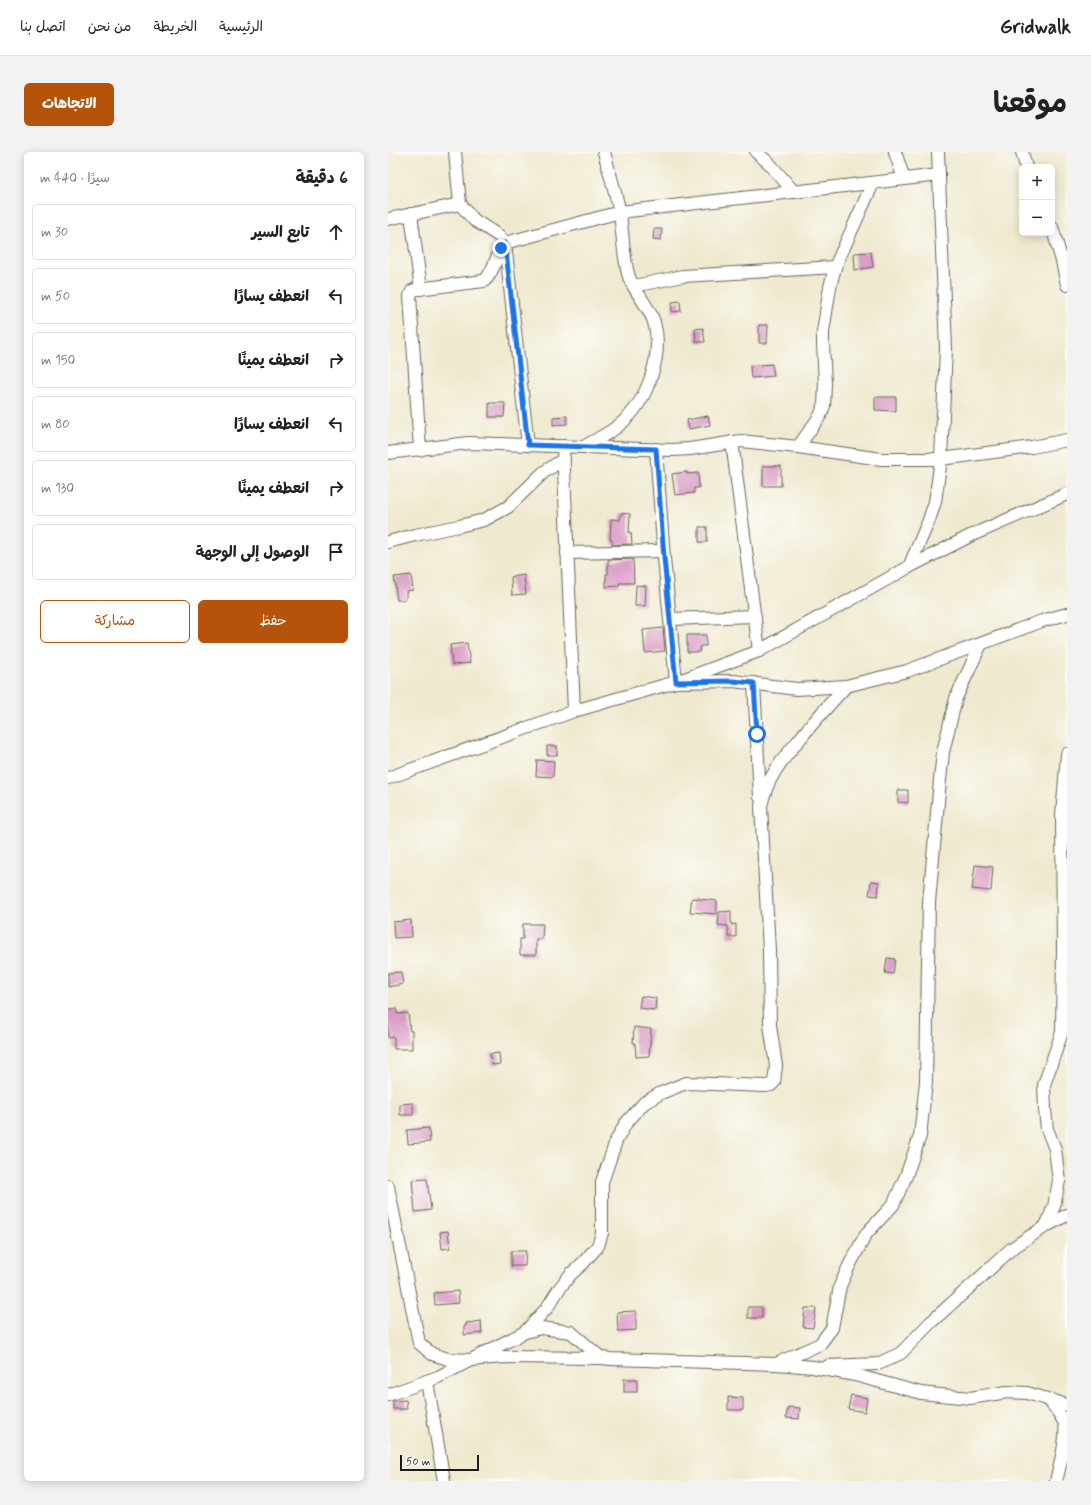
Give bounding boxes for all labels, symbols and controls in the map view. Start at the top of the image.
text: Gridwalk [1000,15,1071,40]
text: اتصل بنا [20,18,66,36]
text: من نحن [88,18,131,36]
text: الخريطة [153,18,197,36]
text: الرئيسية [219,18,263,36]
button: الاتجاهات [24,83,114,126]
text: موقعنا [993,86,1067,123]
map controls [1019,164,1055,236]
button: + [1019,164,1055,200]
text: 6 دقيقة [295,167,348,189]
text: سيرًا · 440 m [40,170,110,187]
button: − [1019,200,1055,236]
icon: ahead [325,221,347,243]
text: تابع السير [251,223,309,243]
text: 30 m [41,224,68,241]
route end [492,239,510,257]
icon: left [325,285,347,307]
text: انعطف يسارًا [234,287,309,307]
text: 50 m [41,288,70,305]
icon: right [325,349,347,371]
text: انعطف يمينًا [238,351,309,371]
text: 150 m [41,352,75,369]
icon: left [325,413,347,435]
text: انعطف يسارًا [234,415,309,435]
text: 80 m [41,416,70,433]
icon: right [325,477,347,499]
text: انعطف يمينًا [238,479,309,499]
text: 130 m [41,480,74,497]
icon: arrive [325,541,347,563]
text: الوصول إلى الوجهة [195,543,309,563]
button: مشاركة [40,600,190,643]
button: حفظ [198,600,348,643]
route start [748,725,766,743]
scale bar [400,1453,479,1472]
text: 50 m [406,1455,431,1469]

